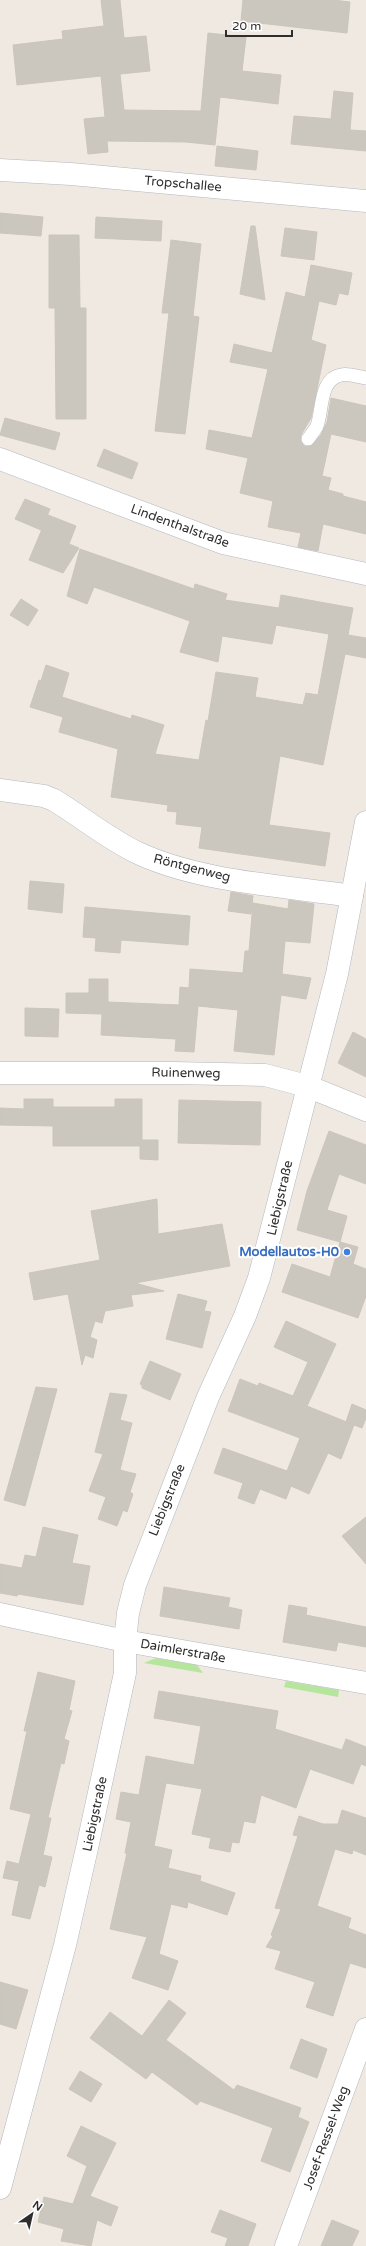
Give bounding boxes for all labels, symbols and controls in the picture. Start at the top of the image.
scale bar [226,12,292,38]
text: 20 m [232,19,261,33]
street label: Tropschallee [144,173,222,195]
street label: Lindenthalstraße [128,501,232,551]
street label: Röntgenweg [152,851,232,885]
street label: Ruinenweg [151,1064,221,1082]
street label: Liebigstraße [264,1159,296,1237]
place label: Modellautos-H0 [239,1244,339,1260]
marker: Modellautos-H0 [342,1247,352,1257]
street label: Liebigstraße [145,1462,189,1538]
street label: Daimlerstraße [139,1636,227,1666]
street label: Liebigstraße [79,1775,111,1853]
street label: Josef-Ressel-Weg [300,2084,352,2192]
north arrow [12,2194,52,2234]
text: N [30,2198,45,2214]

